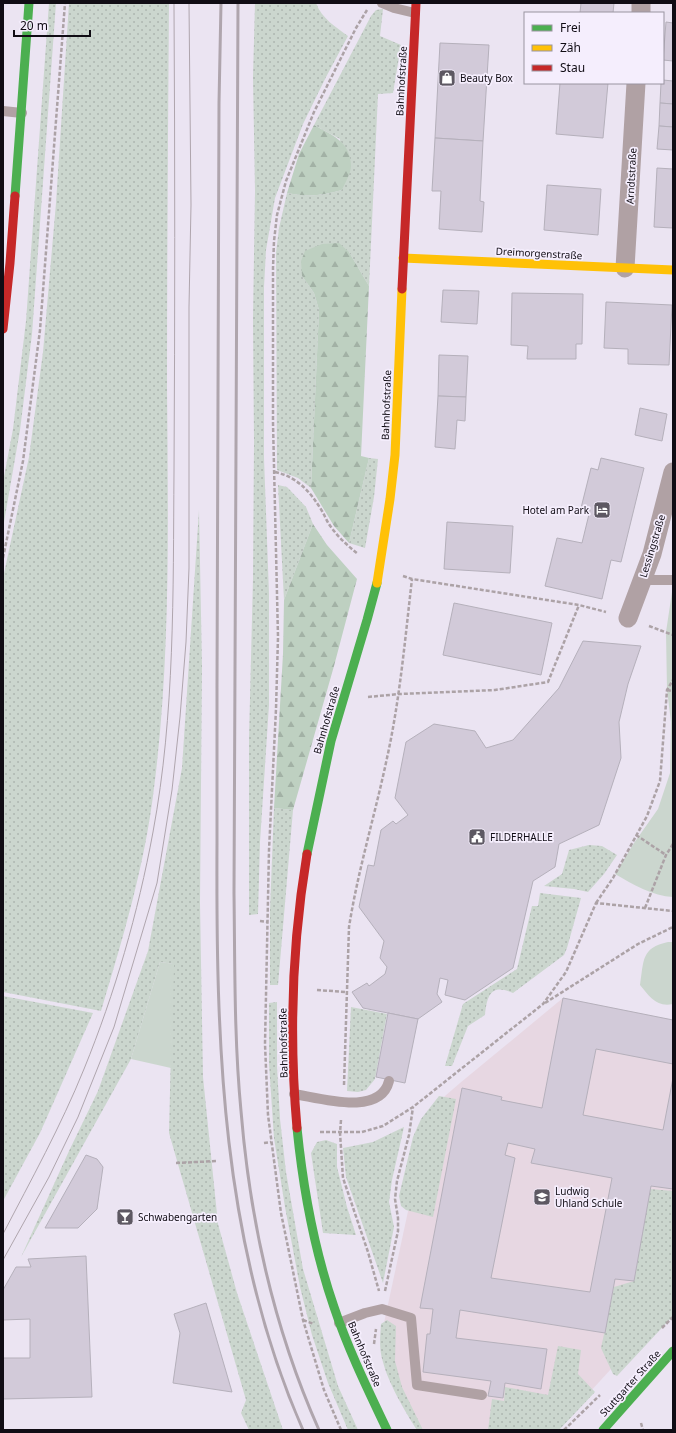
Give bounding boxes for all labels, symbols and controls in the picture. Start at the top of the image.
scale bar [14,12,90,38]
legend [524,12,664,84]
text: 20 m [20,17,48,34]
text: Frei [560,19,581,36]
text: Zäh [560,39,581,56]
street label: Bahnhofstraße [392,45,410,116]
text: Stau [560,59,585,76]
shop icon: Beauty Box [437,68,457,88]
place label: Beauty Box [460,71,514,85]
street label: Arndtstraße [623,147,639,205]
street label: Dreimorgenstraße [495,244,583,262]
street label: Bahnhofstraße [378,369,394,440]
hotel icon: Hotel am Park [592,500,612,520]
place label: Hotel am Park [522,503,590,517]
street label: Lessingstraße [636,512,668,579]
street label: Bahnhofstraße [310,684,342,756]
public building icon: FILDERHALLE [467,827,487,847]
place label: FILDERHALLE [490,830,553,844]
street label: Bahnhofstraße [275,1008,291,1078]
place label: Ludwig Uhland Schule [555,1184,623,1210]
school or university icon: Ludwig Uhland Schule [532,1187,552,1207]
bar icon: Schwabengarten [115,1207,135,1227]
place label: Schwabengarten [138,1210,217,1224]
street label: Bahnhofstraße [345,1319,385,1389]
street label: Stuttgarter Straße [596,1346,664,1419]

